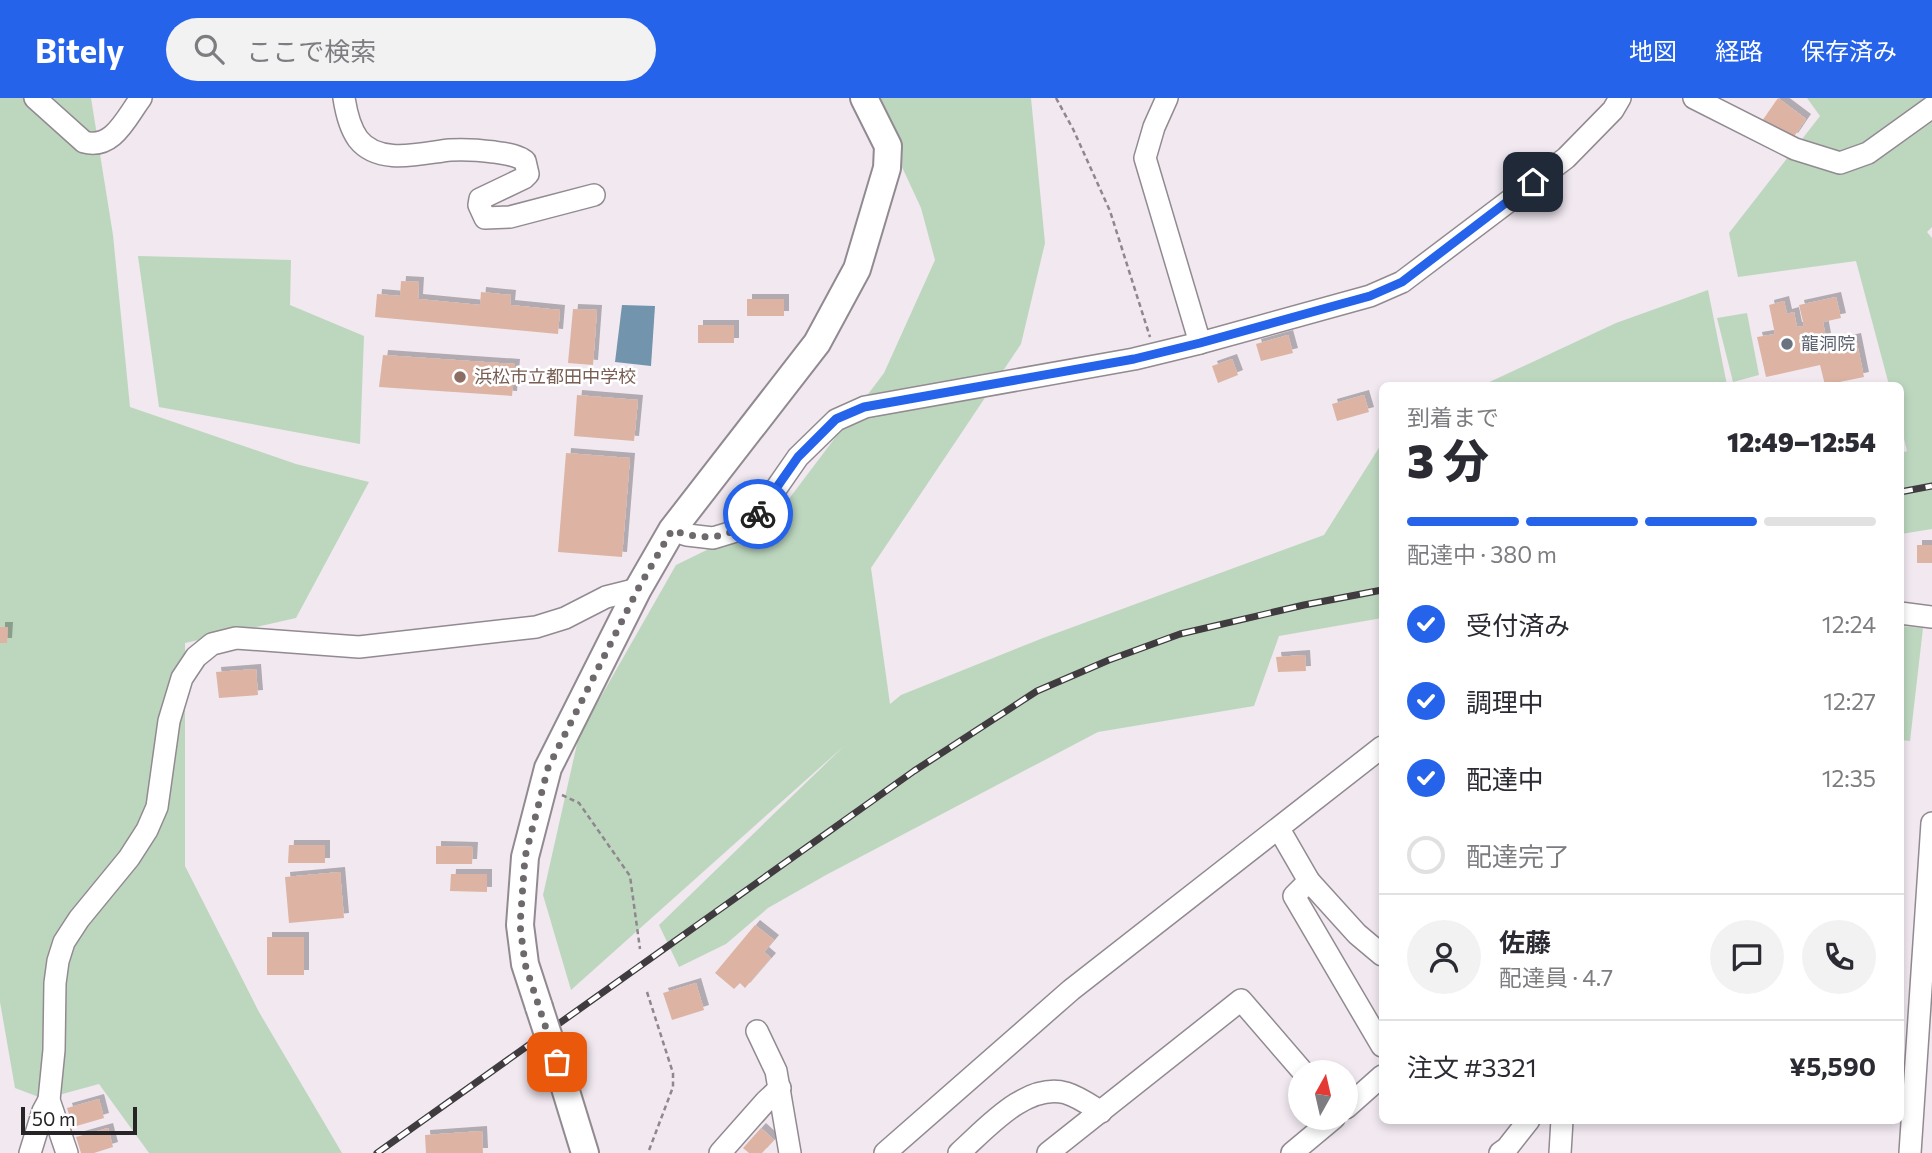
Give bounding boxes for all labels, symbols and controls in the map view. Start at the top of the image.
search box [166,18,656,81]
text: Bitely [35,29,124,70]
icon: search [190,30,228,68]
text: ここで検索 [246,35,376,66]
text: 地図 [1629,36,1677,65]
text: 経路 [1715,36,1763,65]
text: 保存済み [1801,36,1897,65]
pin [1503,152,1563,212]
icon: home [1514,163,1552,201]
place label: 龍洞院 [1801,332,1855,354]
marker: 龍洞院 [1779,336,1795,352]
place label: 浜松市立都田中学校 [474,365,636,387]
marker: 浜松市立都田中学校 [452,369,468,385]
text: 到着まで [1407,403,1499,431]
text: 12:49–12:54 [1727,426,1876,457]
text: 3 分 [1407,431,1489,487]
courier [723,479,793,549]
icon: bike [739,495,777,533]
text: 配達中 · 380 m [1407,540,1557,568]
icon: check [1407,605,1445,643]
text: 受付済み [1466,609,1570,640]
text: 12:24 [1822,610,1876,638]
icon: check [1407,682,1445,720]
text: 調理中 [1466,686,1544,717]
text: 12:27 [1823,687,1876,715]
icon: check [1407,759,1445,797]
text: 配達中 [1466,763,1544,794]
text: 12:35 [1822,764,1876,792]
text: 配達完了 [1466,840,1570,871]
button: person [1407,920,1481,994]
button: chat [1710,920,1784,994]
button: phone [1802,920,1876,994]
text: 佐藤 [1499,926,1551,957]
text: 配達員 · 4.7 [1499,963,1613,991]
pin [527,1032,587,1092]
icon: bag [538,1043,576,1081]
text: ¥5,590 [1789,1050,1876,1081]
text: 注文 #3321 [1407,1051,1537,1082]
north arrow [1288,1060,1358,1130]
map controls [1288,1060,1358,1130]
scale bar [21,1104,136,1136]
text: 50 m [32,1107,76,1130]

